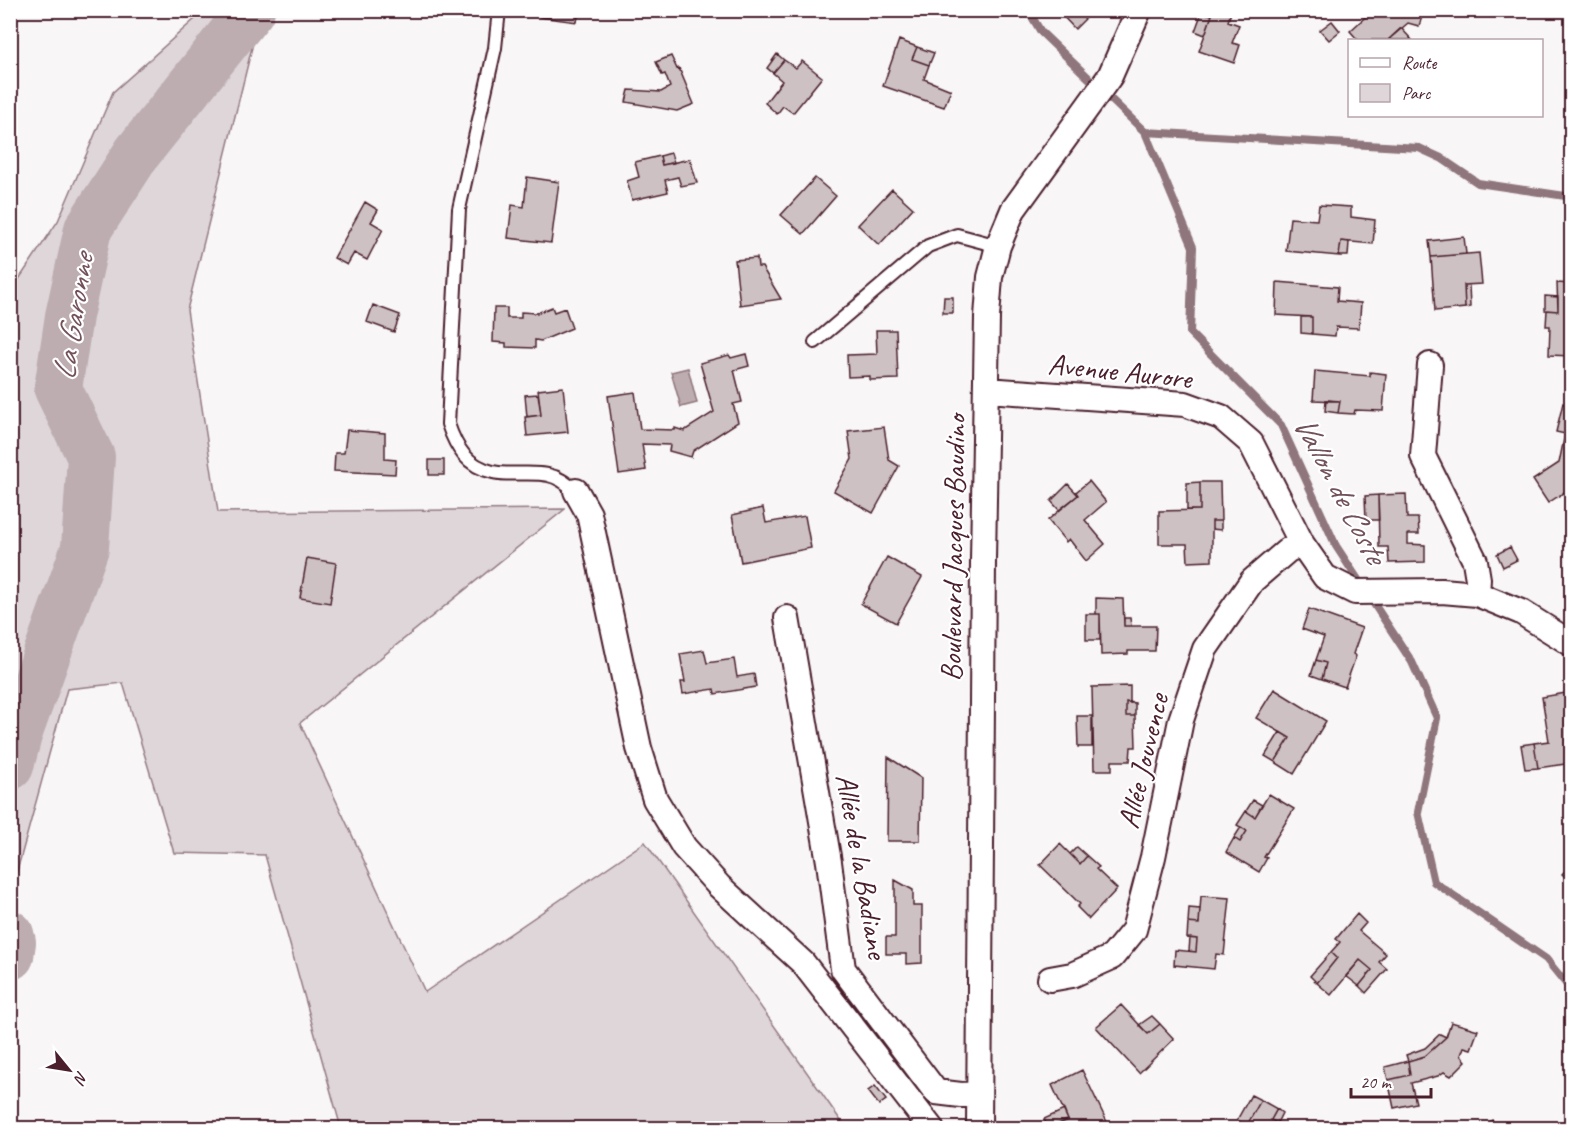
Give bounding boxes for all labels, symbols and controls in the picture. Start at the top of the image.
legend [1348,39,1543,117]
text: Route [1402,52,1437,74]
text: Parc [1402,82,1431,104]
water label: La Garonne [43,247,104,383]
street label: Avenue Aurore [1046,345,1196,398]
water label: Vallon de Coste [1284,408,1398,574]
street label: Boulevard Jacques Baudino [932,411,974,682]
street label: Allée Jouvence [1109,688,1177,832]
street label: Allée de la Badiane [827,771,897,964]
north arrow [39,1040,99,1100]
scale bar [1351,1061,1430,1099]
text: N [68,1068,92,1089]
text: 20 m [1360,1071,1393,1093]

